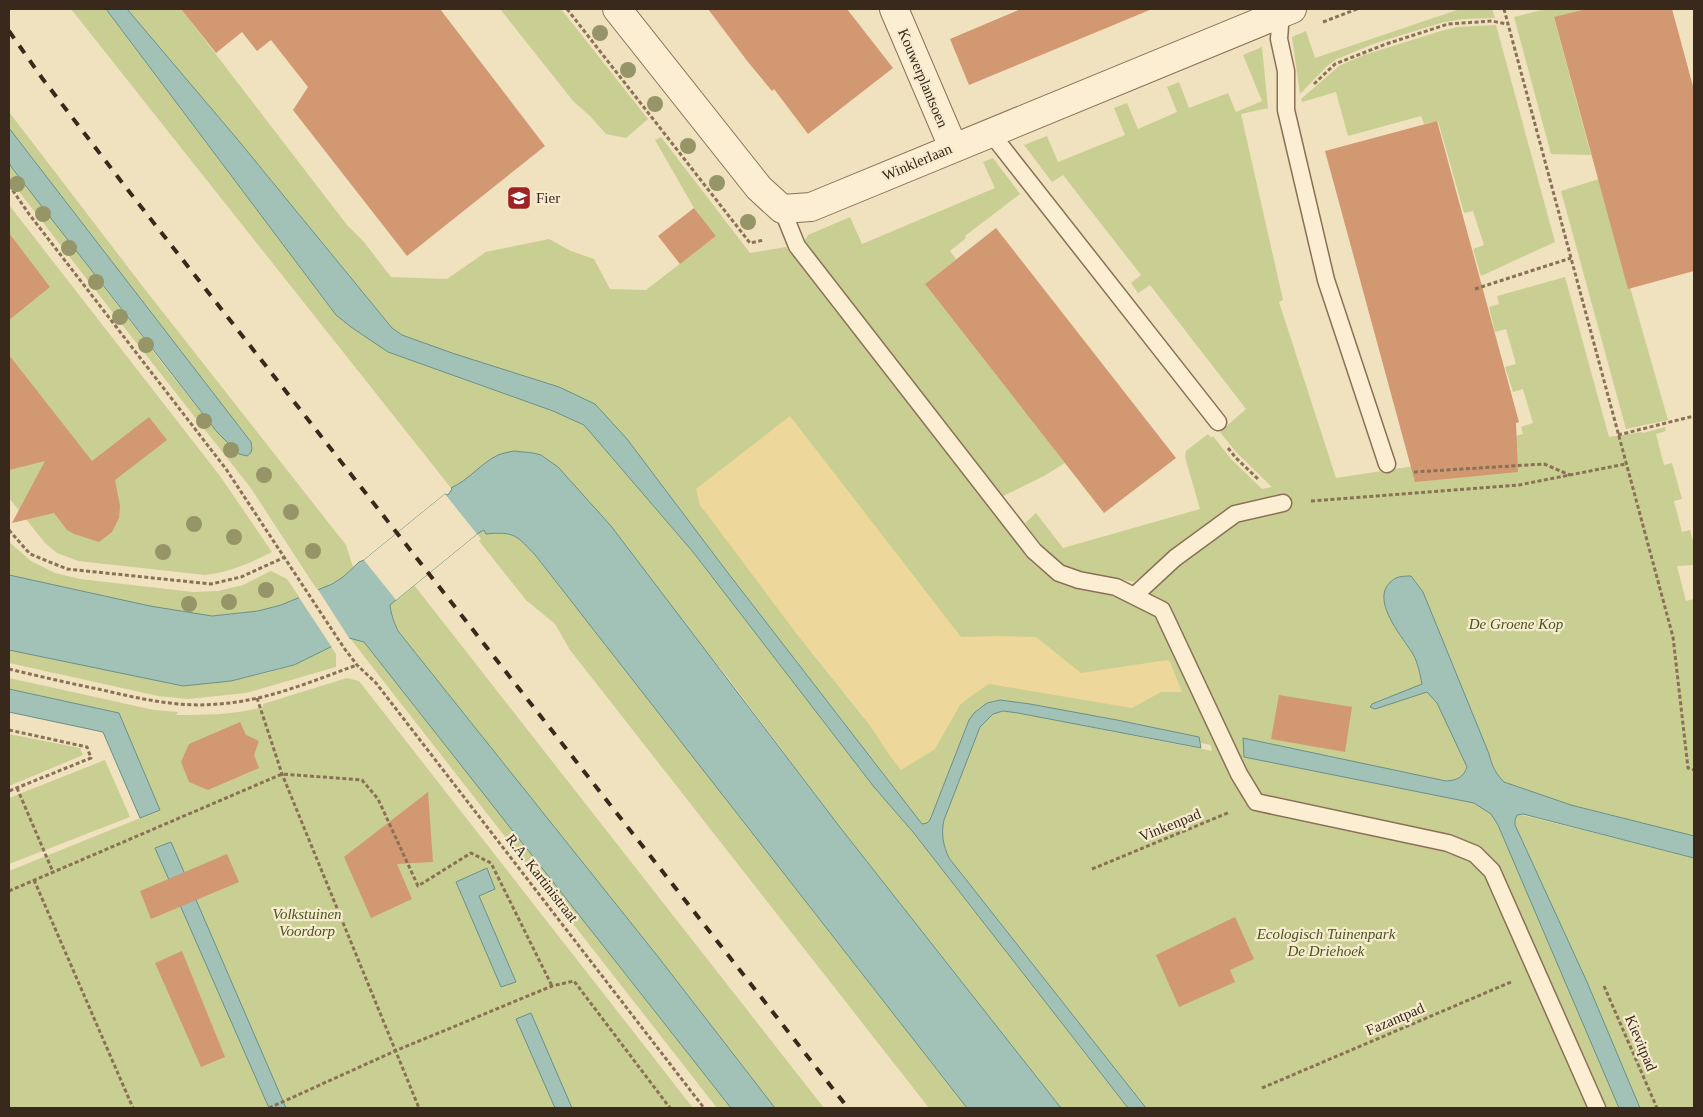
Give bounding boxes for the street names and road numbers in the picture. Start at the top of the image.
street label: Kouwerplantsoen [895,26,951,130]
street label: Winklerlaan [880,140,954,184]
street label: Vinkenpad [1137,805,1204,845]
street label: R.A. Kartinistraat [503,831,582,926]
street label: Fazantpad [1364,999,1427,1038]
street label: Kievitpad [1622,1013,1660,1074]

